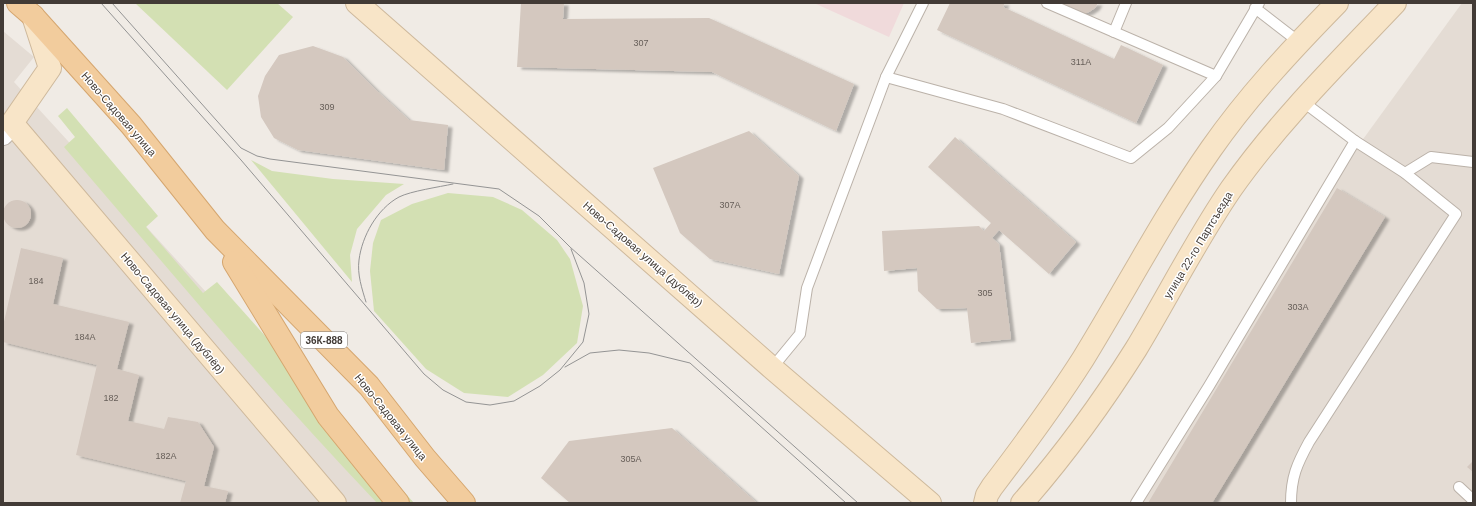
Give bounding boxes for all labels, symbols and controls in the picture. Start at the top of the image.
house number: 307 [633,38,649,48]
house number: 311А [1071,57,1091,67]
street label: Ново-Садовая улица [79,70,159,159]
house number: 309 [319,102,335,112]
street label: улица 22-го Партсъезда [1161,189,1235,301]
street label: Ново-Садовая улица (дублёр) [581,199,705,309]
house number: 307А [719,200,741,210]
street label: Ново-Садовая улица (дублёр) [119,250,227,376]
house number: 184 [28,276,44,286]
house number: 305 [977,288,993,298]
house number: 303А [1287,302,1309,312]
house number: 184А [74,332,96,342]
road number: 36К-888 [301,332,347,348]
street label: Ново-Садовая улица [353,372,430,463]
house number: 182 [103,393,119,403]
house number: 182А [155,451,177,461]
house number: 305А [620,454,642,464]

